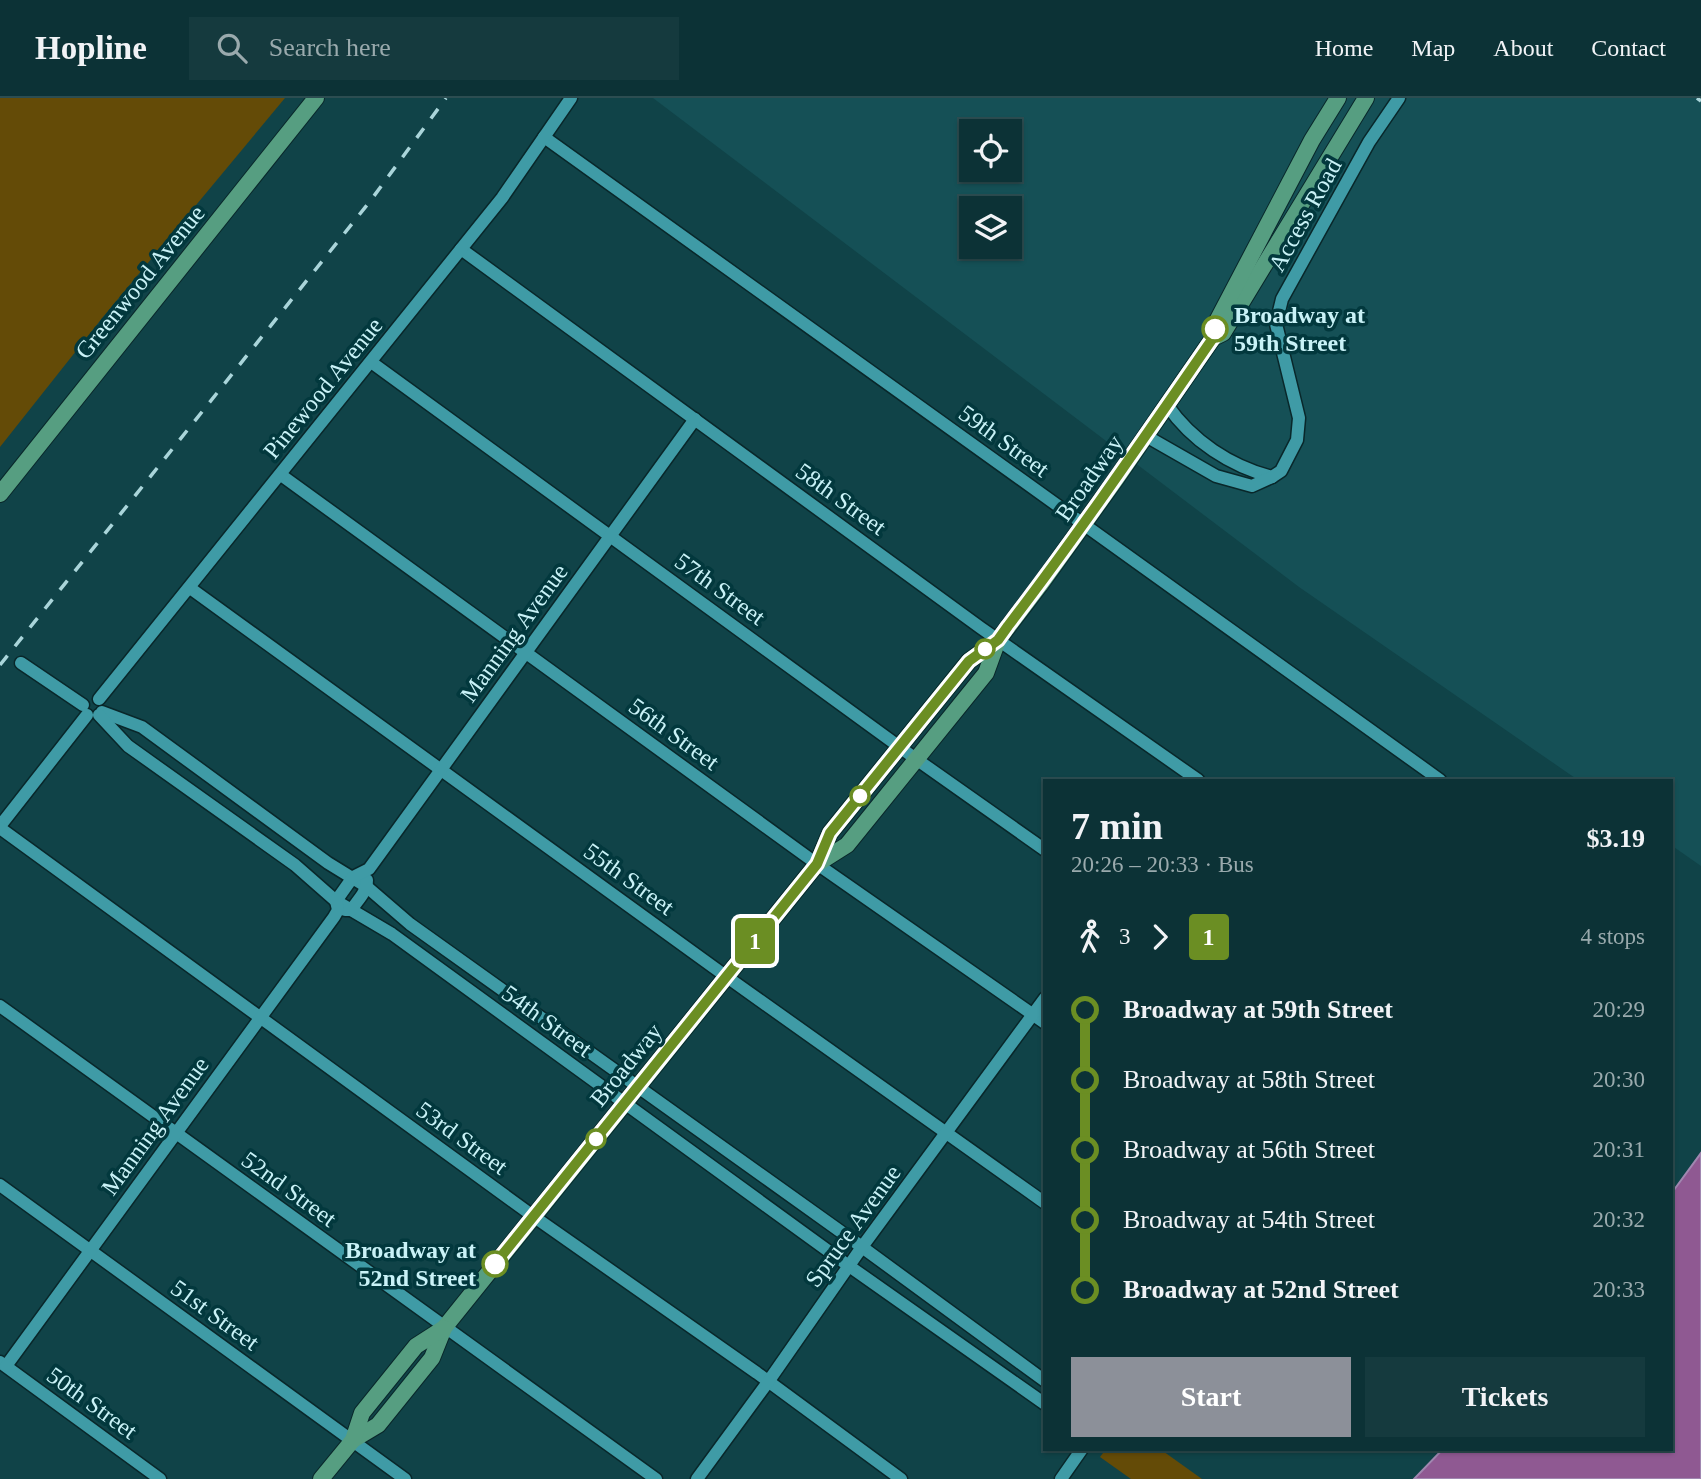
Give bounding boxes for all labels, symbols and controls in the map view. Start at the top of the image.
search box [189,17,679,80]
icon: search [213,29,251,67]
text: Hopline [35,30,147,66]
text: Search here [269,33,391,62]
text: Home [1315,35,1373,61]
text: Map [1411,35,1455,61]
text: About [1493,35,1553,61]
text: Contact [1591,35,1666,61]
map controls [959,119,1022,259]
button: locate [959,119,1022,182]
street label: Access Road [1263,154,1347,276]
button: layers [959,196,1022,259]
street label: Greenwood Avenue [70,200,210,364]
place label: Broadway at 59th Street [1234,302,1365,356]
street label: Pinewood Avenue [258,312,388,464]
marker: Broadway at 59th Street [1202,316,1228,342]
street label: 59th Street [954,400,1054,482]
street label: Broadway [1050,430,1128,526]
street label: 58th Street [791,458,891,540]
street label: 57th Street [670,548,770,630]
street label: Manning Avenue [455,559,573,707]
unlabelled marker [975,639,995,659]
street label: 56th Street [624,693,724,775]
unlabelled marker [850,786,870,806]
text: 7 min [1071,805,1163,847]
text: $3.19 [1587,824,1645,853]
street label: 55th Street [579,838,679,920]
text: 20:26 – 20:33 · Bus [1071,852,1254,877]
line badge: 1 [732,918,778,964]
icon: walk [1071,918,1109,956]
icon: forward [1141,918,1179,956]
text: 3 [1119,924,1131,949]
text: 1 [1203,924,1215,950]
text: 4 stops [1580,924,1645,949]
text: 1 [749,928,761,954]
street label: 54th Street [497,980,597,1062]
text: Broadway at 59th Street [1123,995,1393,1024]
text: 20:29 [1593,997,1645,1022]
street label: Broadway [585,1018,667,1112]
street label: Manning Avenue [96,1052,214,1200]
text: Broadway at 58th Street [1123,1065,1375,1094]
text: 20:30 [1593,1067,1645,1092]
street label: 53rd Street [411,1096,513,1180]
unlabelled marker [586,1129,606,1149]
text: Broadway at 56th Street [1123,1135,1375,1164]
text: 20:31 [1593,1137,1645,1162]
street label: 52nd Street [237,1146,341,1232]
street label: Spruce Avenue [800,1160,906,1292]
text: Broadway at 54th Street [1123,1205,1375,1234]
text: 20:32 [1593,1207,1645,1232]
place label: Broadway at 52nd Street [345,1237,476,1291]
marker: Broadway at 52nd Street [482,1251,508,1277]
street label: 51st Street [166,1275,264,1356]
text: Broadway at 52nd Street [1123,1275,1399,1304]
text: 20:33 [1593,1277,1645,1302]
button: Start [1071,1357,1351,1437]
button: Tickets [1365,1357,1645,1437]
street label: 50th Street [42,1362,142,1444]

